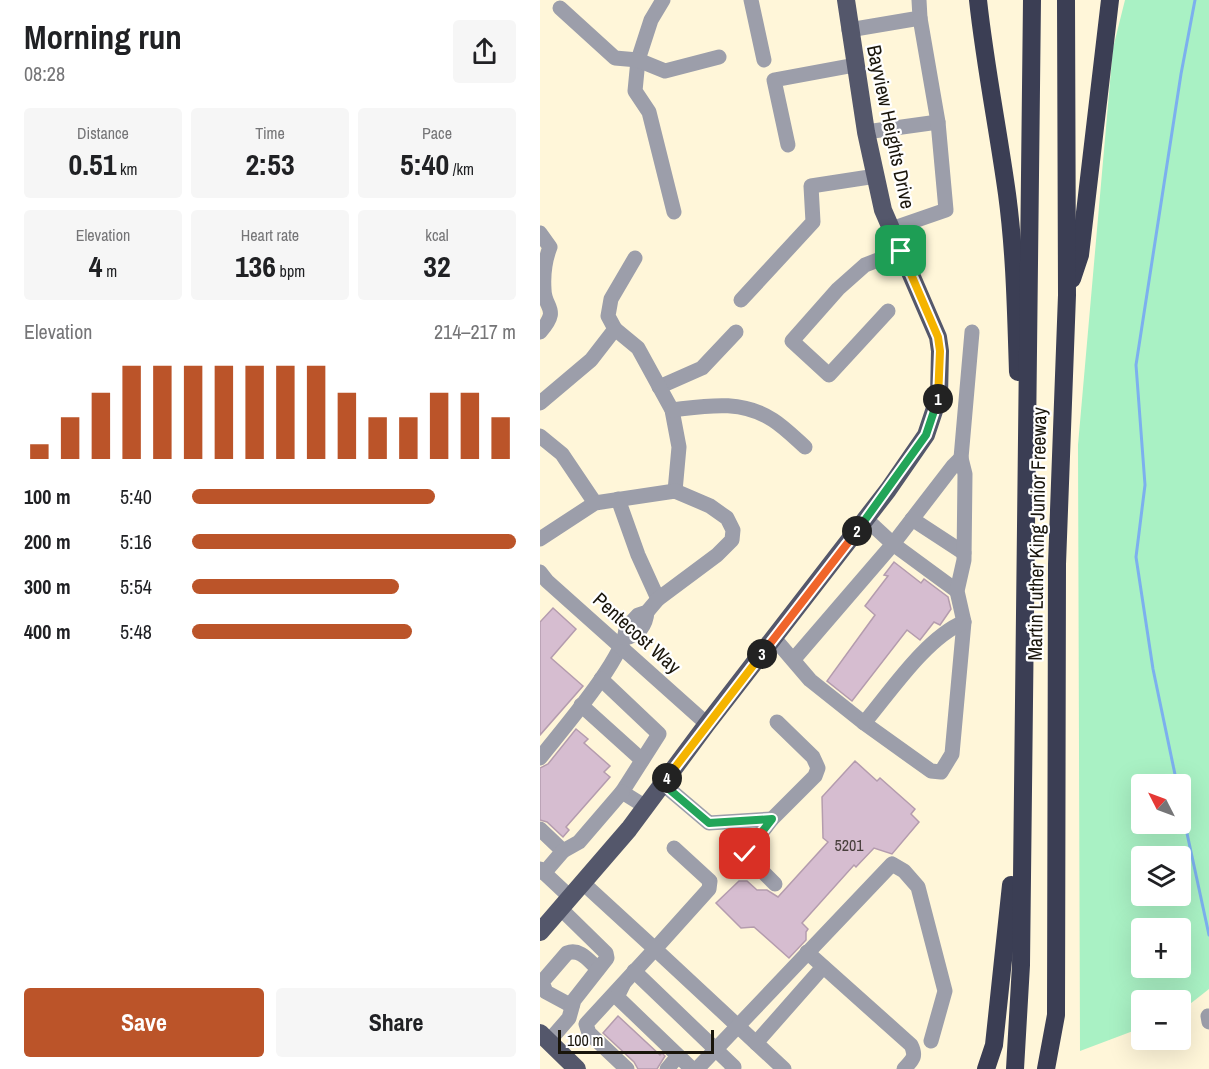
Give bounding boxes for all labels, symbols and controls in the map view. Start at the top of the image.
text: Morning run [24,15,182,59]
button: share [453,20,516,83]
street label: Bayview Heights Drive [861,43,922,211]
text: 08:28 [24,60,65,87]
text: Distance [77,122,129,144]
text: Time [255,122,285,144]
text: Pace [422,122,452,144]
text: 0.51 [68,144,116,184]
text: 2:53 [245,144,295,184]
text: 5:40 [400,144,449,184]
text: km [116,158,138,180]
text: /km [449,158,474,180]
text: Elevation [76,224,130,246]
text: Heart rate [241,224,299,246]
text: kcal [425,224,449,246]
pin [875,225,926,276]
icon: arrive [884,234,917,267]
text: 4 [89,246,103,286]
text: 136 [235,246,276,286]
text: 32 [423,246,451,286]
text: m [103,260,117,282]
text: bpm [276,260,305,282]
text: Elevation [24,318,92,345]
text: 214–217 m [434,318,516,345]
pin: 1 [923,384,953,414]
text: 1 [934,388,942,410]
street label: Martin Luther King Junior Freeway [1021,406,1052,661]
text: 100 m [24,483,71,510]
text: 5:40 [120,483,152,510]
pin: 2 [842,516,872,546]
text: 2 [853,520,861,542]
text: 200 m [24,528,71,555]
text: 5:16 [120,528,152,555]
text: 300 m [24,573,71,600]
text: 5:54 [120,573,152,600]
street label: Pentecost Way [588,586,688,680]
text: 400 m [24,618,71,645]
text: 5:48 [120,618,152,645]
pin: 3 [747,639,777,669]
text: 3 [758,643,766,665]
pin: 4 [652,763,682,793]
text: 4 [663,767,671,789]
north arrow [1131,774,1191,834]
map controls [1131,774,1191,1050]
pin [719,828,770,879]
house number: 5201 [834,834,864,856]
icon: check [728,837,761,870]
button: layers [1131,846,1191,906]
button: + [1131,918,1191,978]
button: Save [24,988,264,1057]
button: Share [276,988,516,1057]
button: − [1131,990,1191,1050]
scale bar [558,1027,714,1054]
text: 100 m [567,1029,603,1051]

